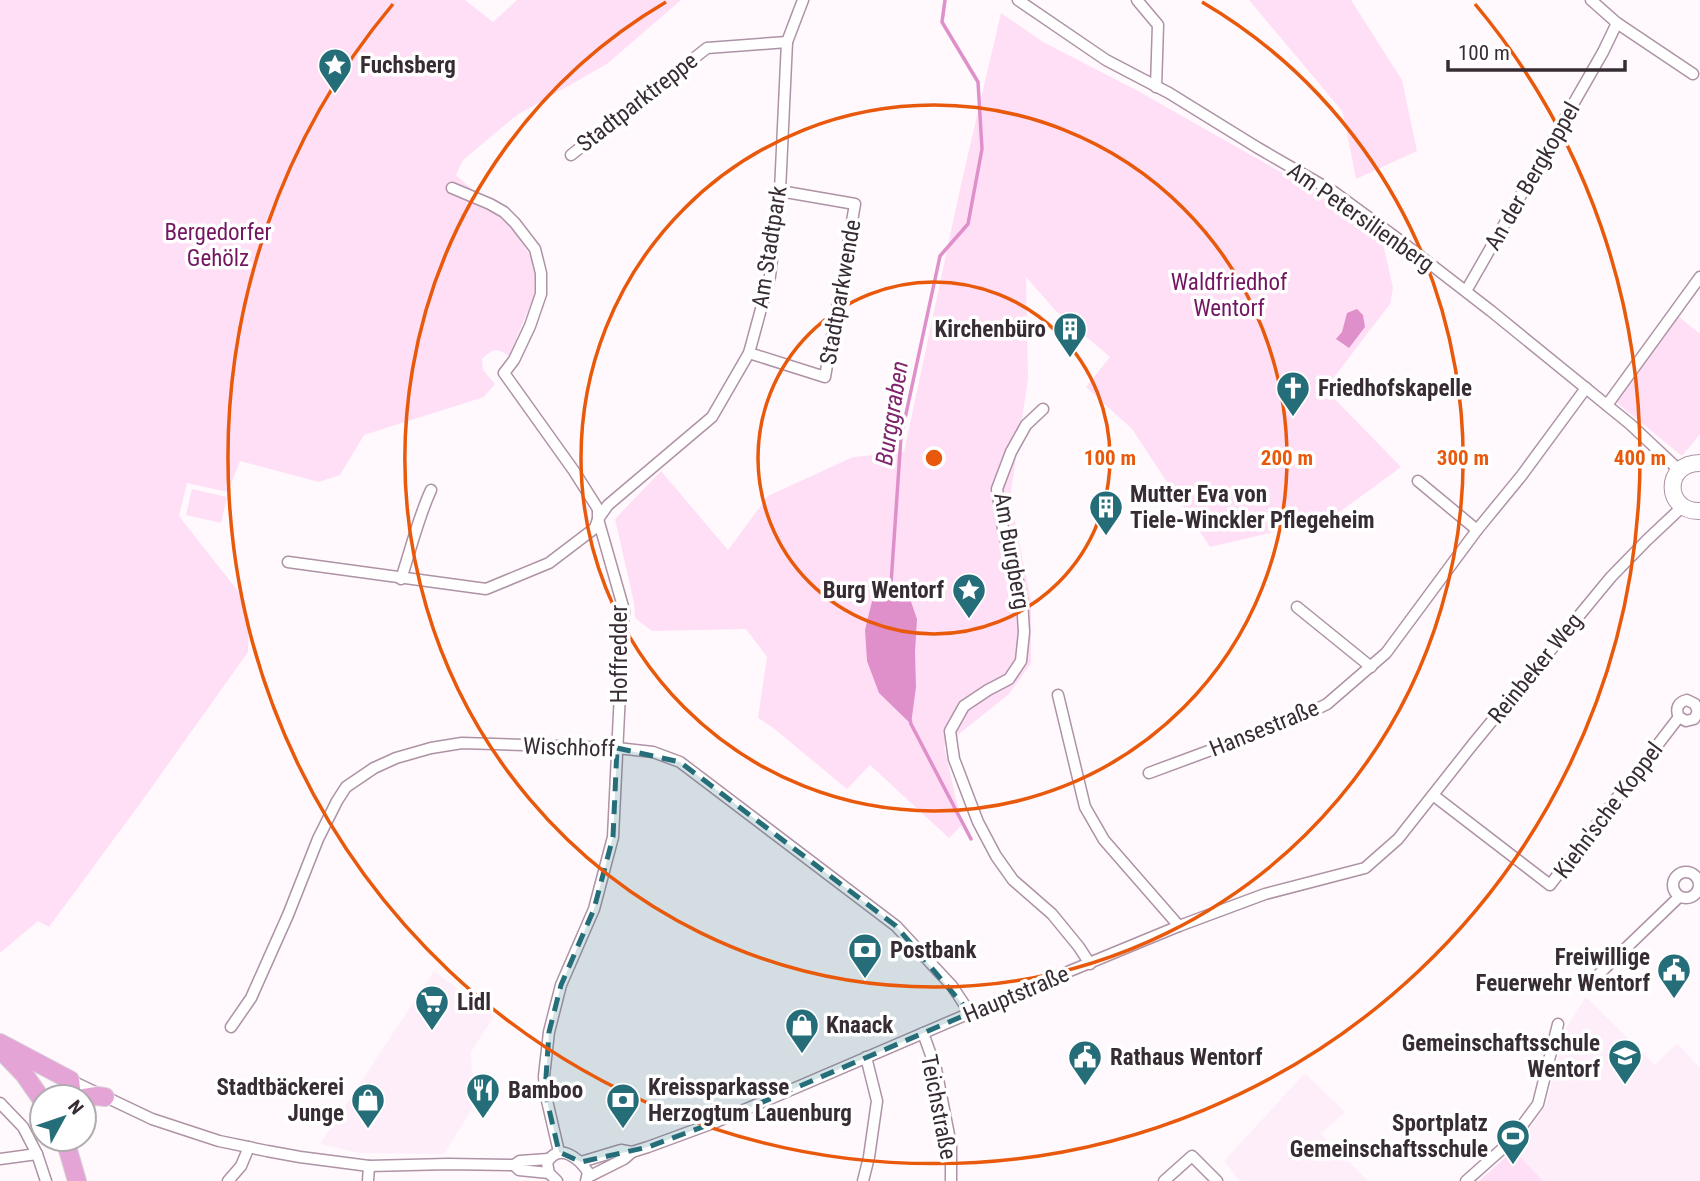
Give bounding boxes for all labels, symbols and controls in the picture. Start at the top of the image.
scale bar [1448,28,1625,72]
text: 100 m [1458,41,1510,65]
place icon: Fuchsberg [316,46,354,95]
street label: Stadtparktreppe [572,47,703,158]
place label: Fuchsberg [360,52,456,79]
street label: An der Bergkoppel [1479,97,1586,255]
street label: Am Petersilienberg [1282,157,1439,278]
street label: Am Stadtpark [746,183,793,310]
street label: Stadtparkwende [814,217,867,367]
park label: Bergedorfer Gehölz [164,219,272,272]
park label: Waldfriedhof Wentorf [1171,269,1288,322]
building icon: Kirchenbüro [1051,310,1089,359]
place label: Kirchenbüro [935,316,1046,343]
water label: Burggraben [870,359,914,467]
church icon: Friedhofskapelle [1274,369,1312,418]
place label: Friedhofskapelle [1318,375,1472,402]
centre of rings [922,446,946,470]
text: 100 m [1084,446,1136,470]
text: 200 m [1261,446,1313,470]
text: 300 m [1437,446,1489,470]
text: 400 m [1614,446,1666,470]
place label: Mutter Eva von Tiele-Winckler Pflegeheim [1130,481,1375,534]
building icon: Mutter Eva von Tiele-Winckler Pflegeheim [1087,488,1125,537]
street label: Am Burgberg [988,491,1035,612]
place icon: Burg Wentorf [950,571,988,620]
place label: Burg Wentorf [823,577,944,604]
street label: Hoffredder [606,605,633,703]
street label: Reinbeker Weg [1483,608,1588,729]
street label: Hansestraße [1206,694,1323,763]
street label: Wischhoff [522,732,616,763]
street label: Kiehn'sche Koppel [1548,737,1668,884]
bank icon: Postbank [846,931,884,980]
place label: Postbank [890,937,977,964]
place label: Freiwillige Feuerwehr Wentorf [1476,944,1650,997]
public building icon: Freiwillige Feuerwehr Wentorf [1655,951,1693,1000]
street label: Hauptstraße [959,960,1073,1029]
supermarket icon: Lidl [413,983,451,1032]
place label: Lidl [457,989,491,1016]
shop icon: Knaack [783,1006,821,1055]
place label: Knaack [826,1012,894,1039]
place label: Gemeinschaftsschule Wentorf [1402,1030,1600,1083]
school or university icon: Gemeinschaftsschule Wentorf [1606,1037,1644,1086]
public building icon: Rathaus Wentorf [1066,1038,1104,1087]
place label: Rathaus Wentorf [1110,1044,1263,1071]
street label: Teichstraße [915,1052,962,1162]
restaurant icon: Bamboo [464,1071,502,1120]
place label: Stadtbäckerei Junge [216,1074,344,1127]
place label: Kreissparkasse Herzogtum Lauenburg [648,1074,852,1127]
place label: Bamboo [508,1077,583,1104]
shop icon: Stadtbäckerei Junge [349,1081,387,1130]
bank icon: Kreissparkasse Herzogtum Lauenburg [604,1081,642,1130]
north arrow [28,1083,98,1153]
text: N [63,1096,88,1119]
place label: Sportplatz Gemeinschaftsschule [1290,1110,1488,1163]
sports icon: Sportplatz Gemeinschaftsschule [1494,1117,1532,1166]

